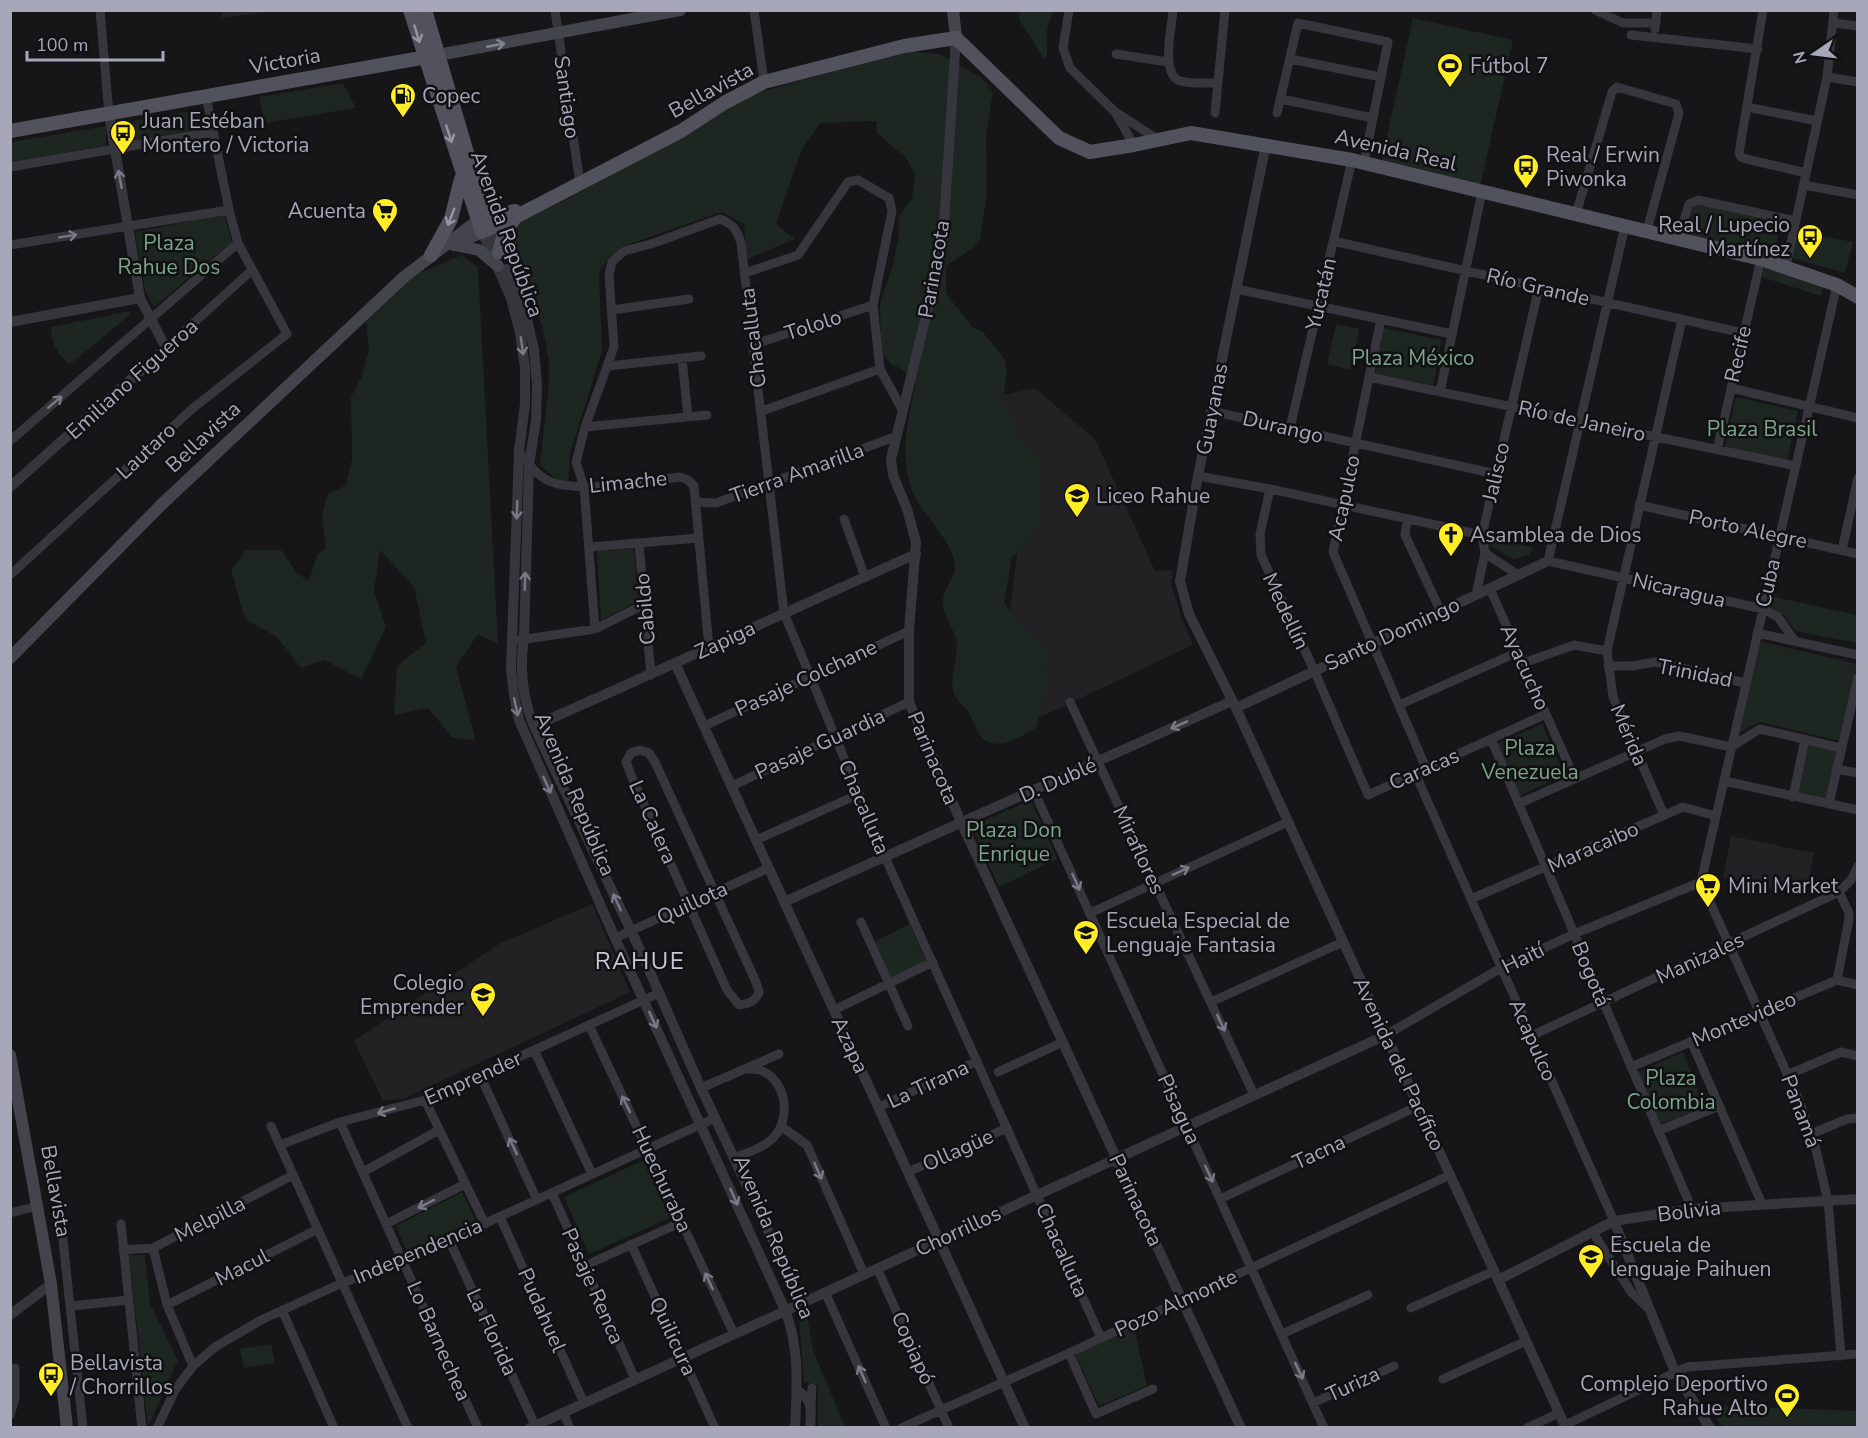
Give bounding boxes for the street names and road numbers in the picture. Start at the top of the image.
street label: Victoria [246,41,323,81]
street label: Santiago [547,54,587,140]
street label: Bellavista [664,55,758,125]
street label: Avenida Real [1332,122,1461,178]
street label: Avenida República [464,147,550,321]
street label: Parinacota [912,218,956,320]
street label: Yucatán [1299,255,1343,334]
street label: Río Grande [1484,262,1592,312]
street label: Chacalluta [733,286,773,390]
street label: Tololo [781,303,845,347]
street label: Emiliano Figueroa [60,312,204,446]
street label: Recife [1718,323,1758,385]
street label: Guayanas [1189,361,1235,457]
street label: Río de Janeiro [1516,394,1648,448]
street label: Bellavista [159,395,247,479]
street label: Durango [1240,404,1326,450]
street label: Lautaro [110,416,182,486]
street label: Tierra Amarilla [726,436,868,510]
street label: Jalisco [1475,439,1516,506]
street label: Acapulco [1321,452,1367,544]
street label: Limache [588,464,668,500]
street label: Porto Alegre [1686,503,1810,555]
street label: Cuba [1749,556,1787,610]
street label: Nicaragua [1630,566,1728,614]
street label: Medellín [1256,568,1316,654]
street label: Cabildo [628,572,662,646]
street label: Santo Domingo [1320,590,1464,678]
street label: Zapiga [690,614,760,666]
street label: Ayacucho [1494,620,1556,714]
street label: Pasaje Colchane [730,633,882,723]
street label: Trinidad [1655,652,1735,694]
street label: Mérida [1603,700,1655,770]
street label: Pasaje Guardia [750,702,890,786]
street label: Parinacota [901,707,965,809]
street label: Avenida República [528,708,622,880]
street label: Caracas [1384,741,1464,797]
street label: D. Dublé [1015,751,1101,809]
street label: Chacalluta [831,755,897,859]
street label: La Calera [622,776,684,868]
street label: Miraflores [1106,801,1172,899]
street label: Maracaibo [1543,814,1643,880]
street label: Quillota [652,874,732,932]
street label: Manizales [1651,925,1749,991]
street label: Haití [1497,935,1550,980]
street label: Bogotá [1565,937,1617,1011]
street label: Avenida del Pacífico [1346,973,1452,1155]
street label: Montevideo [1688,985,1800,1053]
street label: Acapulco [1502,994,1564,1086]
street label: Azapa [825,1012,875,1078]
street label: Emprender [420,1044,527,1112]
street label: La Tirana [883,1053,973,1115]
street label: Pisagua [1151,1069,1207,1149]
street label: Panamá [1774,1070,1828,1152]
street label: Huechuraba [625,1121,699,1237]
street label: Ollagüe [918,1122,998,1178]
street label: Tacna [1288,1128,1350,1176]
street label: Bellavista [34,1143,78,1239]
street label: Parinacota [1102,1149,1170,1251]
street label: Avenida República [727,1151,821,1323]
street label: Melpilla [170,1189,250,1249]
street label: Bolivia [1656,1193,1722,1229]
street label: Chacalluta [1029,1198,1095,1302]
street label: Chorrillos [911,1199,1005,1263]
street label: Independencia [349,1211,487,1291]
street label: Pasaje Renca [555,1224,631,1348]
street label: Macul [210,1241,274,1292]
street label: Pozo Almonte [1110,1262,1242,1344]
street label: Pudahuel [511,1263,573,1357]
street label: Lo Barnechea [400,1277,478,1405]
street label: La Florida [460,1284,524,1380]
street label: Quilicura [643,1292,703,1380]
street label: Copiapó [885,1307,941,1389]
street label: Turiza [1322,1359,1384,1409]

